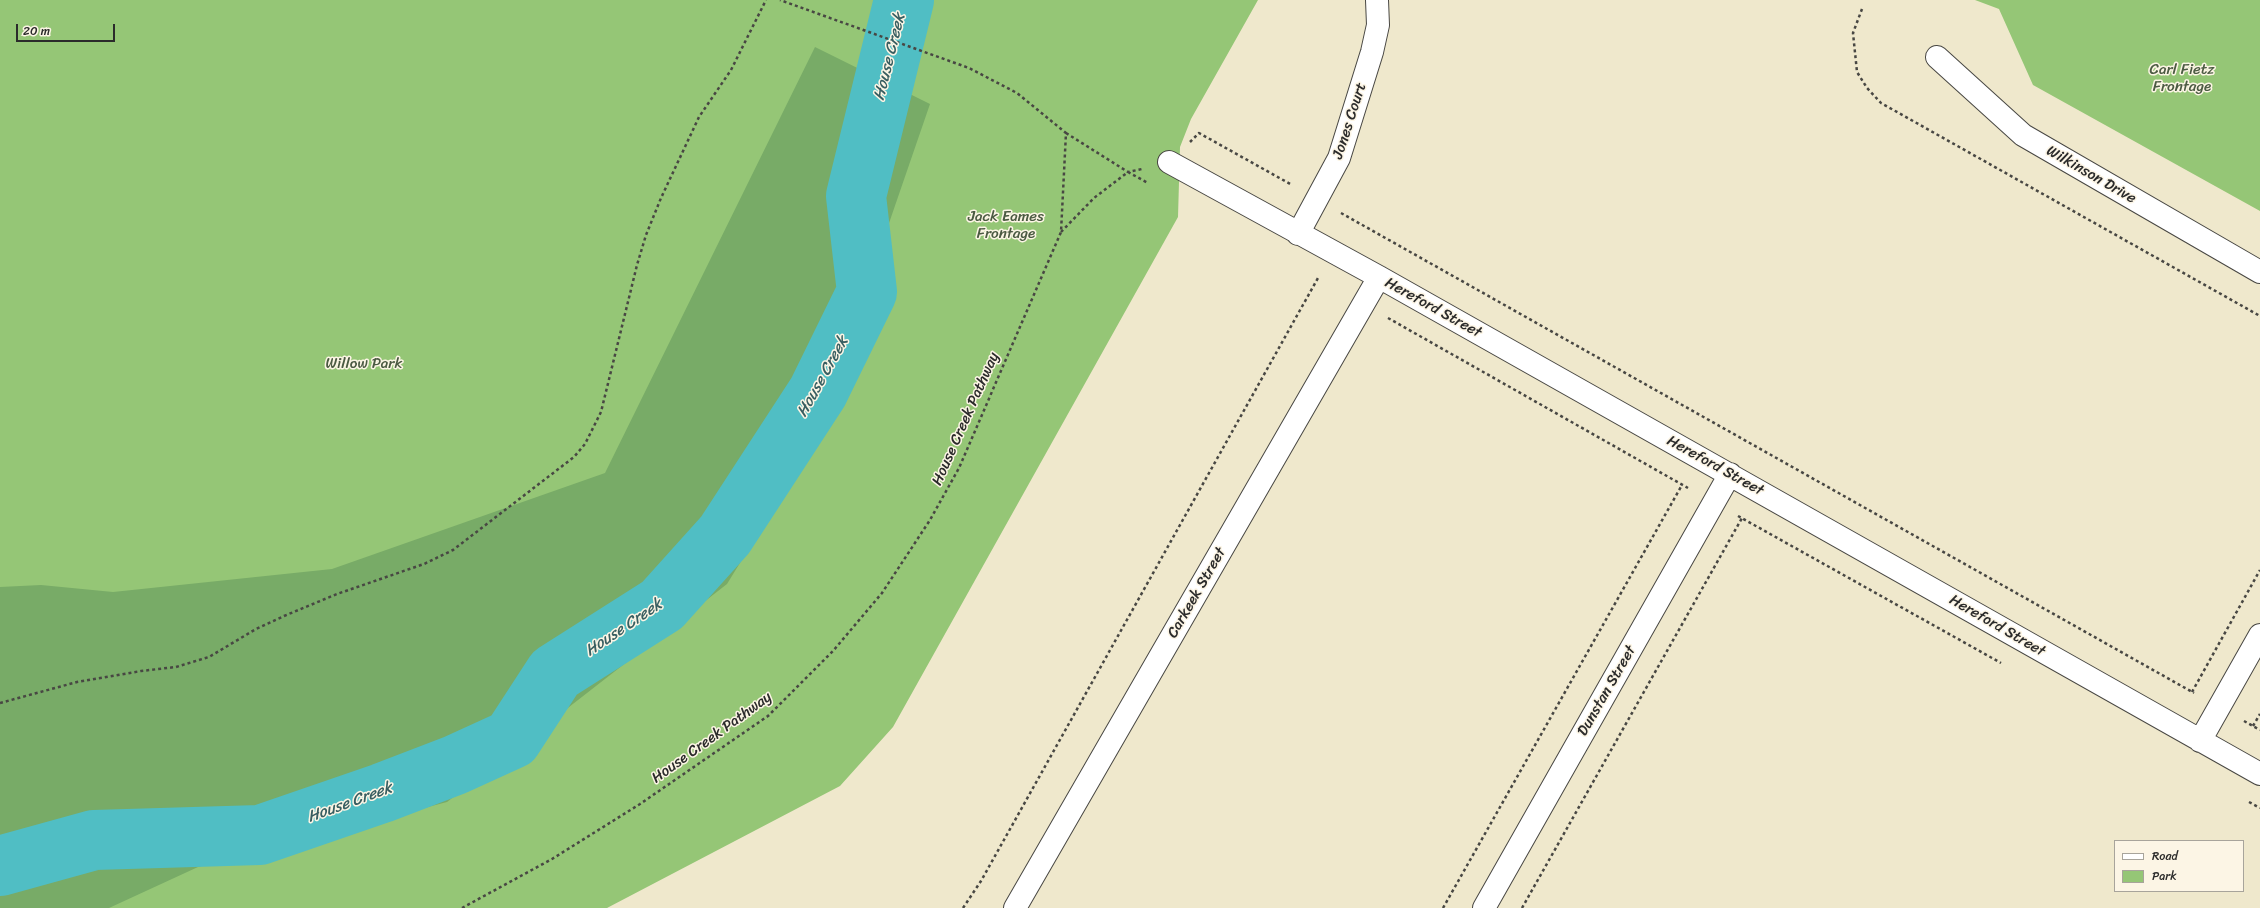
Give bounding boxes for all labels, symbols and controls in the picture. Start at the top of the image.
water label: House Creek [870,12,910,102]
scale bar [18,16,117,42]
text: 20 m [23,20,50,42]
park label: Carl Fietz Frontage [2150,61,2214,96]
street label: Jones Court [1329,81,1371,161]
street label: Wilkinson Drive [2043,142,2139,208]
park label: Jack Eames Frontage [968,208,1044,243]
street label: Hereford Street [1382,274,1484,342]
water label: House Creek [793,334,853,420]
street label: House Creek Pathway [929,350,1003,488]
park label: Willow Park [326,355,402,373]
street label: Hereford Street [1664,432,1766,500]
street label: Carkeek Street [1164,545,1230,641]
street label: Hereford Street [1946,591,2048,661]
water label: House Creek [582,595,666,661]
street label: Dunstan Street [1574,643,1640,739]
street label: House Creek Pathway [649,688,775,788]
water label: House Creek [305,779,395,827]
legend [2114,840,2244,892]
text: Road [2152,845,2178,867]
text: Park [2152,865,2177,887]

